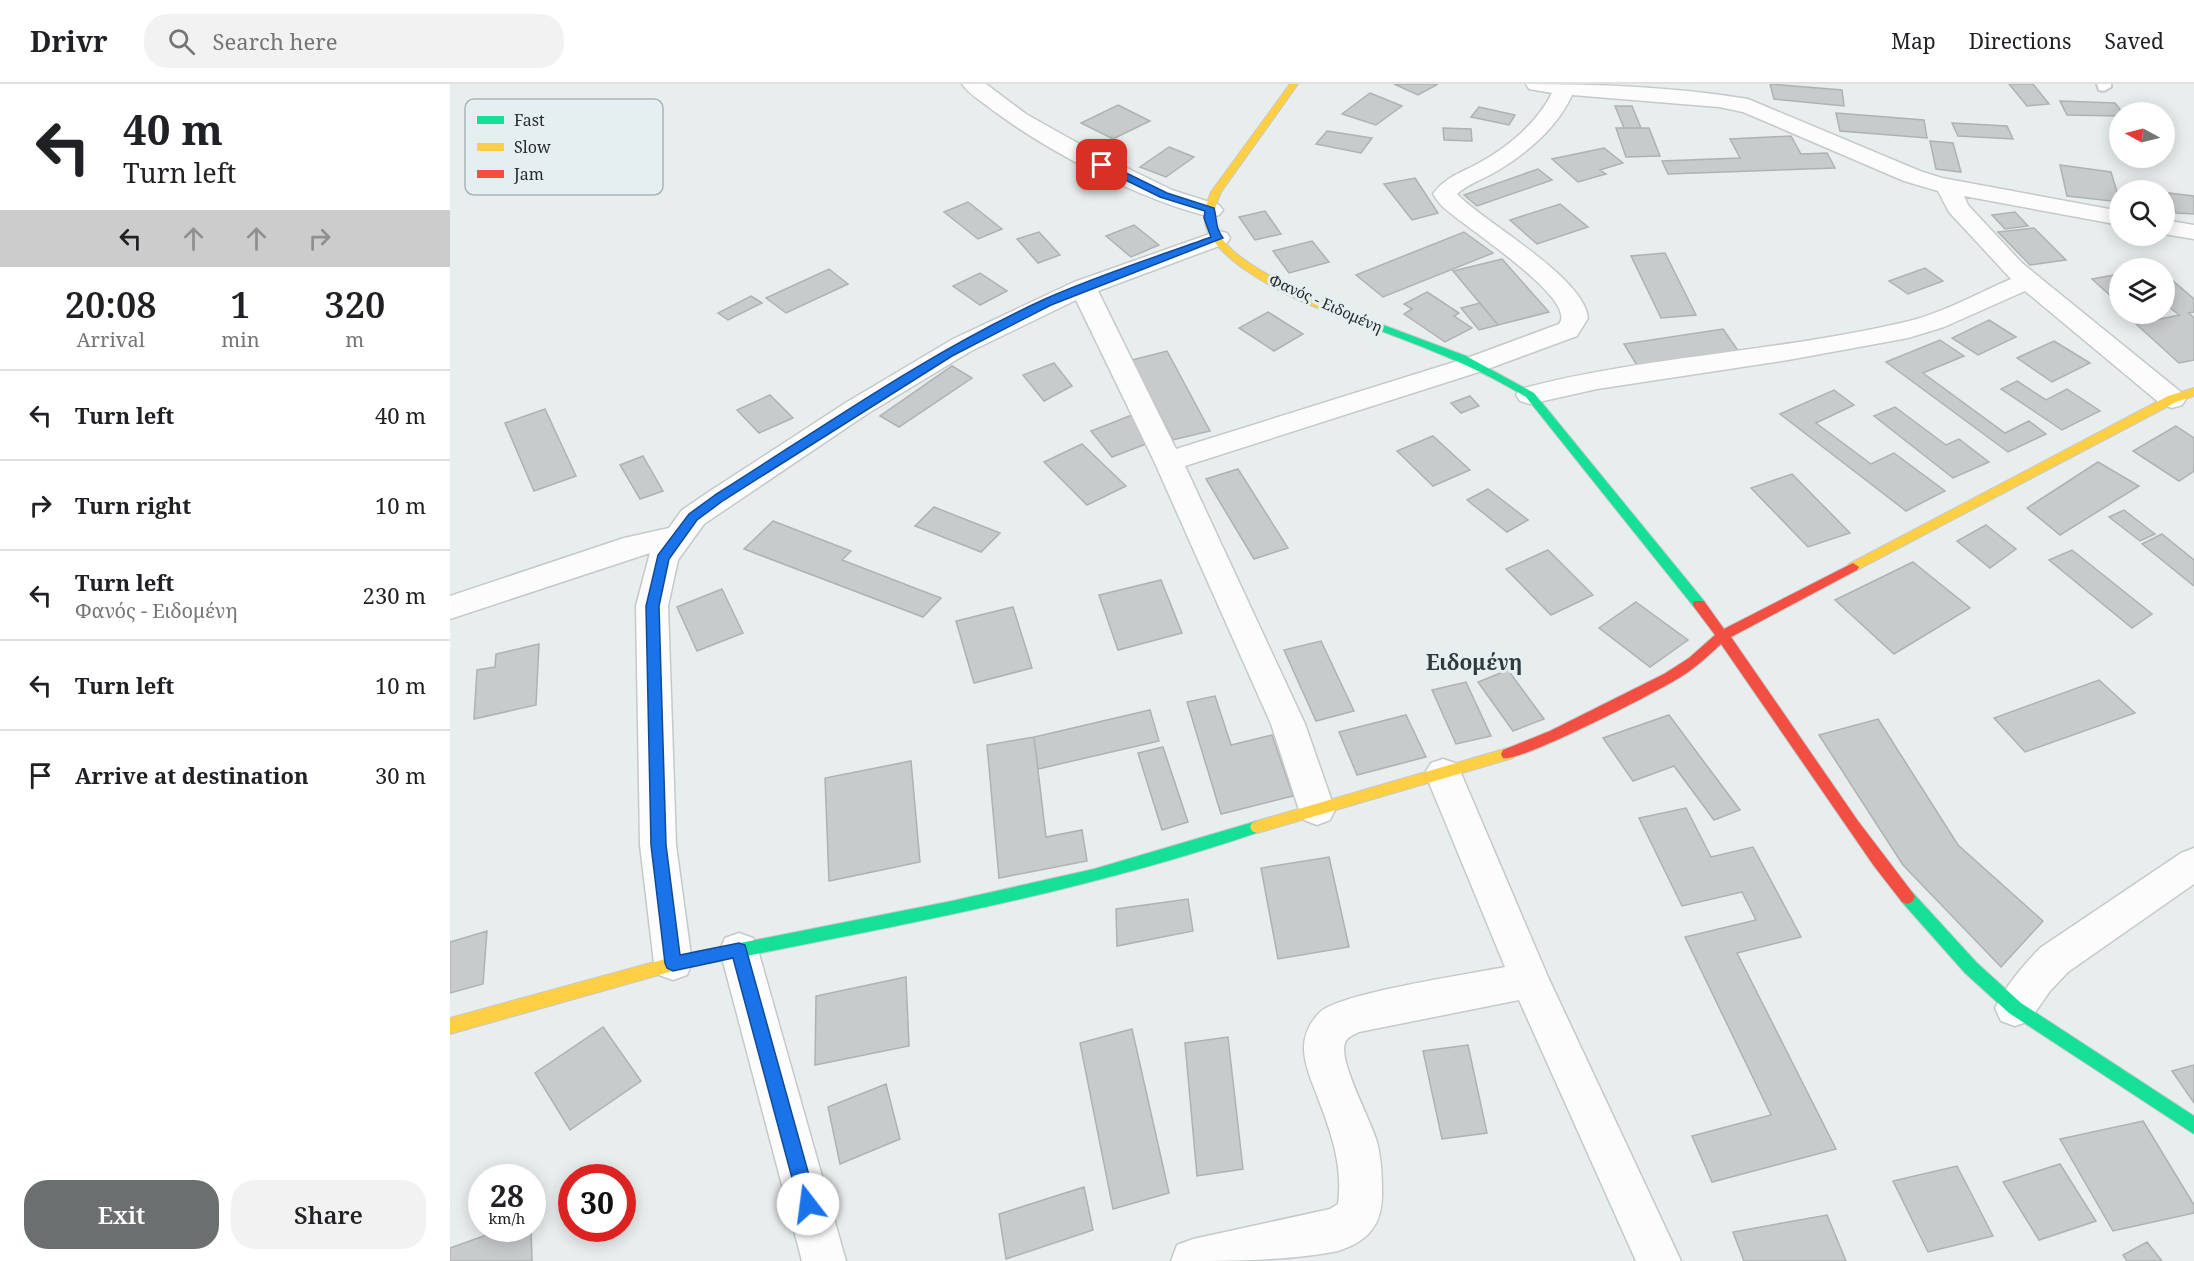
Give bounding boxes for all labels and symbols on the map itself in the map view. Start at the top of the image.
legend [465,99,663,195]
north arrow [2109,102,2175,168]
text: Fast [514,109,545,131]
text: Slow [514,136,551,158]
pin [1076,139,1127,190]
text: Jam [513,163,544,185]
street label: Φανός - Ειδομένη [1266,269,1386,337]
district label: Ειδομένη [1426,648,1522,676]
speed limit sign: 30 [558,1164,636,1242]
position arrow [776,1172,840,1236]

